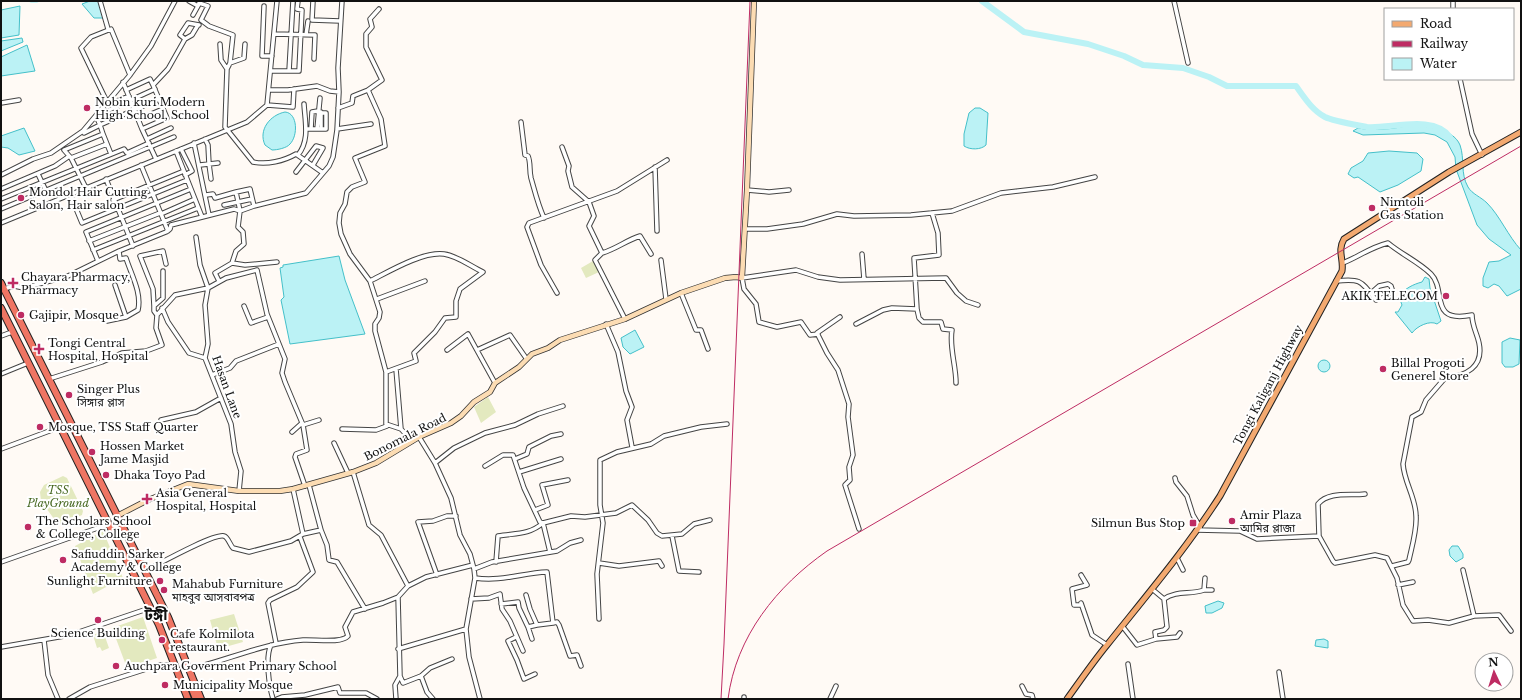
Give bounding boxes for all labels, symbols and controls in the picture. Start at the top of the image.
legend [1384,8,1514,80]
text: Road [1420,16,1452,31]
text: Railway [1420,36,1469,51]
text: Water [1419,56,1457,71]
place label: Nobin kuri Modern High School, School [95,95,210,122]
marker: Nobin kuri Modern High School, School [82,103,92,113]
place label: Mondol Hair Cutting Salon, Hair salon [29,185,148,212]
marker: Mondol Hair Cutting Salon, Hair salon [16,193,26,203]
place label: Nimtoli Gas Station [1380,195,1444,222]
marker: Nimtoli Gas Station [1367,203,1377,213]
place label: Chayara Pharmacy, Pharmacy [21,270,130,297]
marker: Chayara Pharmacy, Pharmacy [8,278,18,288]
place label: AKIK TELECOM [1340,289,1438,303]
marker: AKIK TELECOM [1441,291,1451,301]
place label: Gajipir, Mosque [29,308,119,322]
marker: Gajipir, Mosque [16,310,26,320]
street label: Tongi Kaliganj Highway [1230,322,1306,448]
place label: Tongi Central Hospital, Hospital [48,336,149,363]
marker: Tongi Central Hospital, Hospital [33,343,45,355]
street label: Hasan Lane [209,354,245,420]
place label: Billal Progoti Generel Store [1391,356,1469,383]
marker: Billal Progoti Generel Store [1378,364,1388,374]
place label: Singer Plus সিঙ্গার প্লাস [76,382,140,409]
marker: Singer Plus সিঙ্গার প্লাস [64,390,74,400]
street label: Bonomala Road [362,410,449,464]
place label: Mosque, TSS Staff Quarter [48,420,199,434]
marker: Mosque, TSS Staff Quarter [35,422,45,432]
place label: Hossen Market Jame Masjid [98,439,185,466]
marker: Hossen Market Jame Masjid [87,447,97,457]
place label: Dhaka Toyo Pad [114,468,206,482]
marker: Dhaka Toyo Pad [101,470,111,480]
park label: TSS PlayGround [26,483,89,510]
place label: Asia General Hospital, Hospital [155,486,257,513]
marker: Asia General Hospital, Hospital [141,493,153,505]
place label: Amir Plaza আমির প্লাজা [1239,508,1303,535]
place label: The Scholars School & College, College [36,514,152,541]
place label: Silmun Bus Stop [1091,516,1185,530]
marker: Amir Plaza আমির প্লাজা [1227,516,1237,526]
marker: Silmun Bus Stop [1188,518,1198,528]
marker: The Scholars School & College, College [23,522,33,532]
place label: Safiuddin Sarker Academy & College [70,547,182,574]
marker: Safiuddin Sarker Academy & College [58,555,68,565]
place label: Sunlight Furniture [47,574,152,588]
marker: Sunlight Furniture [155,576,165,586]
place label: Mahabub Furniture মাহবুব আসবাবপত্র [171,577,283,604]
marker: Mahabub Furniture মাহবুব আসবাবপত্র [159,585,169,595]
district label: টঙ্গী [144,605,168,624]
marker: Science Building [93,615,103,625]
place label: Science Building [51,626,146,640]
place label: Cafe Kolmilota restaurant. [170,627,255,654]
marker: Cafe Kolmilota restaurant. [157,635,167,645]
north arrow [1474,652,1514,692]
text: N [1488,655,1500,669]
place label: Auchpara Goverment Primary School [123,659,337,673]
marker: Auchpara Goverment Primary School [111,661,121,671]
place label: Municipality Mosque [173,678,293,692]
marker: Municipality Mosque [160,680,170,690]

